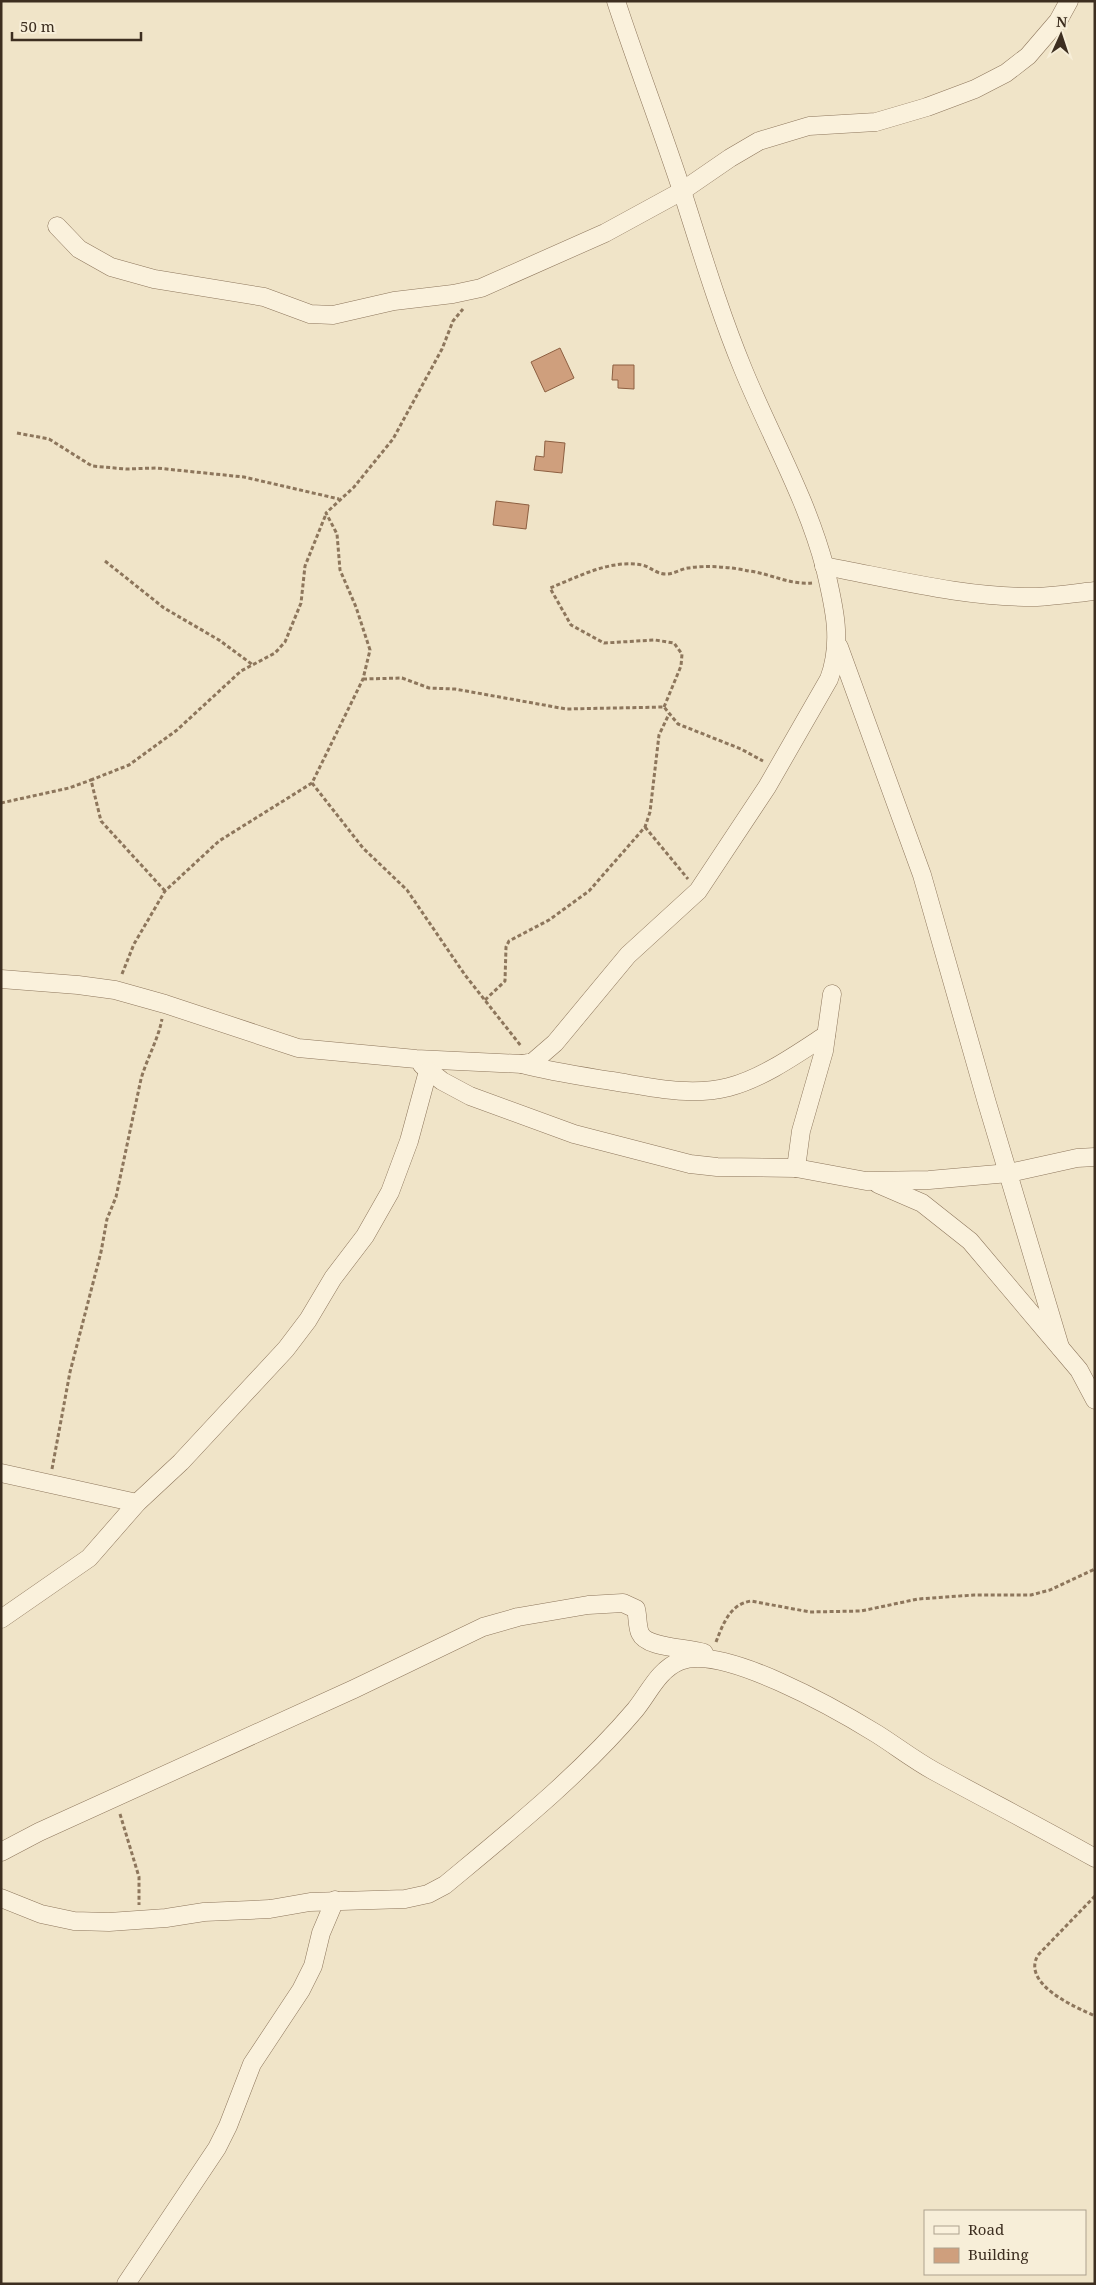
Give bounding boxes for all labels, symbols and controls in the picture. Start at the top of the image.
scale bar [12,10,141,42]
north arrow [1036,10,1086,60]
text: N [1056,12,1068,31]
text: 50 m [20,16,55,36]
legend [924,2210,1086,2275]
text: Road [968,2219,1004,2239]
text: Building [968,2244,1029,2264]

